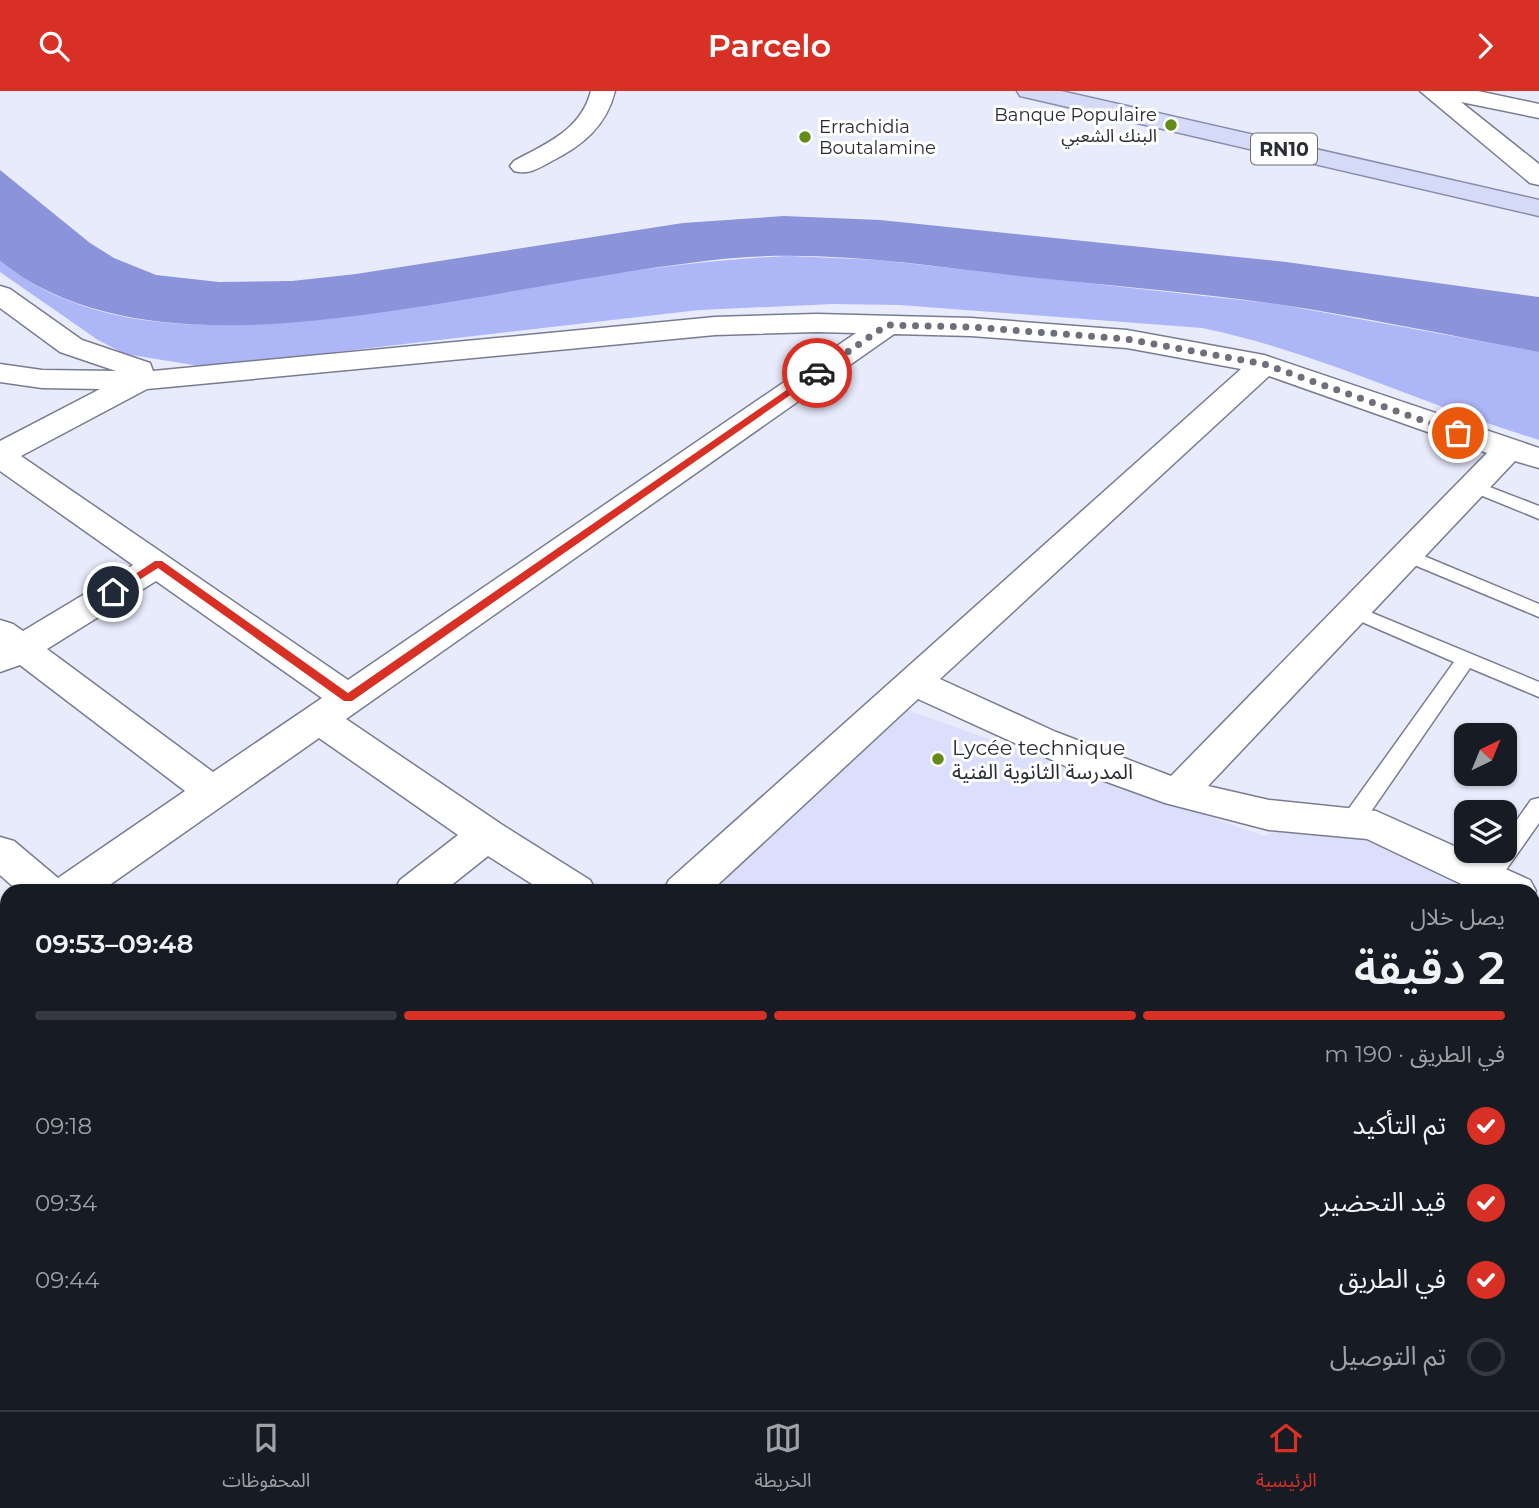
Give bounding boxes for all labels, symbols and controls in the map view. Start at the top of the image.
text: Parcelo [708,26,831,65]
icon: search [35,27,73,65]
icon: forward [1466,27,1504,65]
place label: Banque Populaire البنك الشعبي [994,104,1157,149]
place label: Errachidia Boutalamine [819,116,936,159]
marker: Banque Populaire البنك الشعبي [1163,117,1179,133]
marker: Errachidia Boutalamine [797,129,813,145]
road number: RN10 [1251,134,1317,165]
courier [782,338,852,408]
icon: car [798,354,836,392]
pin [1428,403,1488,463]
icon: bag [1439,414,1477,452]
pin [83,562,143,622]
icon: home [94,573,132,611]
north arrow [1454,723,1517,786]
map controls [1454,723,1517,863]
place label: Lycée technique المدرسة الثانوية الفنية [952,735,1133,784]
marker: Lycée technique المدرسة الثانوية الفنية [930,751,946,767]
button: layers [1454,800,1517,863]
text: يصل خلال [1410,903,1505,931]
text: 09:48–09:53 [35,928,193,960]
text: 2 دقيقة [1354,939,1505,996]
text: في الطريق · 190 m [1324,1040,1505,1068]
icon: check [1467,1107,1505,1145]
text: تم التأكيد [1352,1109,1446,1141]
text: 09:18 [35,1112,92,1140]
icon: check [1467,1184,1505,1222]
text: قيد التحضير [1320,1186,1446,1218]
text: 09:34 [35,1189,97,1217]
icon: check [1467,1261,1505,1299]
text: في الطريق [1339,1263,1446,1295]
text: 09:44 [35,1266,100,1294]
text: تم التوصيل [1330,1340,1446,1372]
tab: المحفوظات [222,1419,310,1501]
tab: الخريطة [755,1419,812,1501]
tab: الرئيسية [1256,1419,1317,1501]

